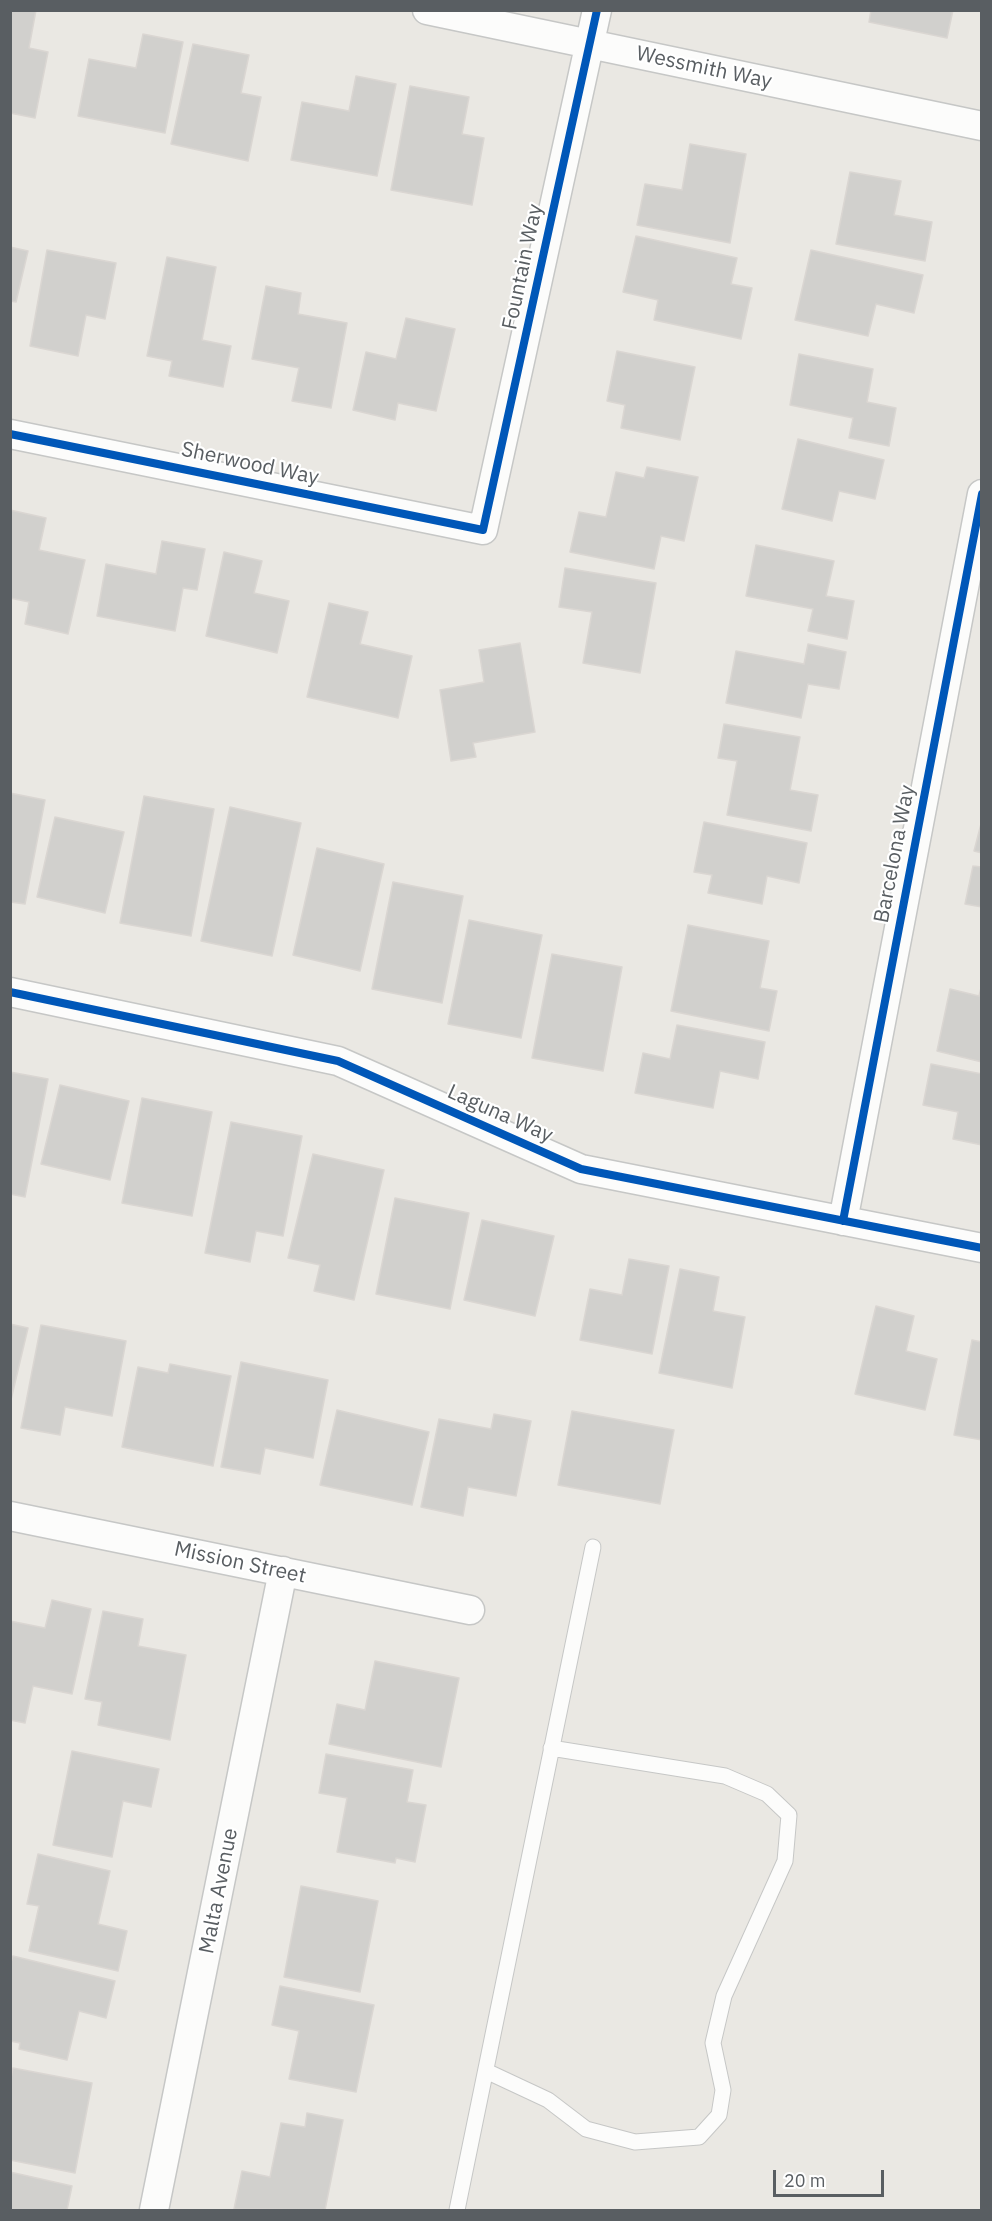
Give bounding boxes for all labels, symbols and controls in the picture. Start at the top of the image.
street label: Wessmith Way [634,41,774,95]
street label: Fountain Way [497,202,549,332]
street label: Sherwood Way [179,437,321,491]
street label: Barcelona Way [869,783,921,925]
street label: Laguna Way [443,1080,557,1148]
street label: Mission Street [172,1537,308,1589]
street label: Malta Avenue [194,1826,244,1956]
scale bar [776,2158,887,2196]
text: 20 m [784,2169,826,2192]

